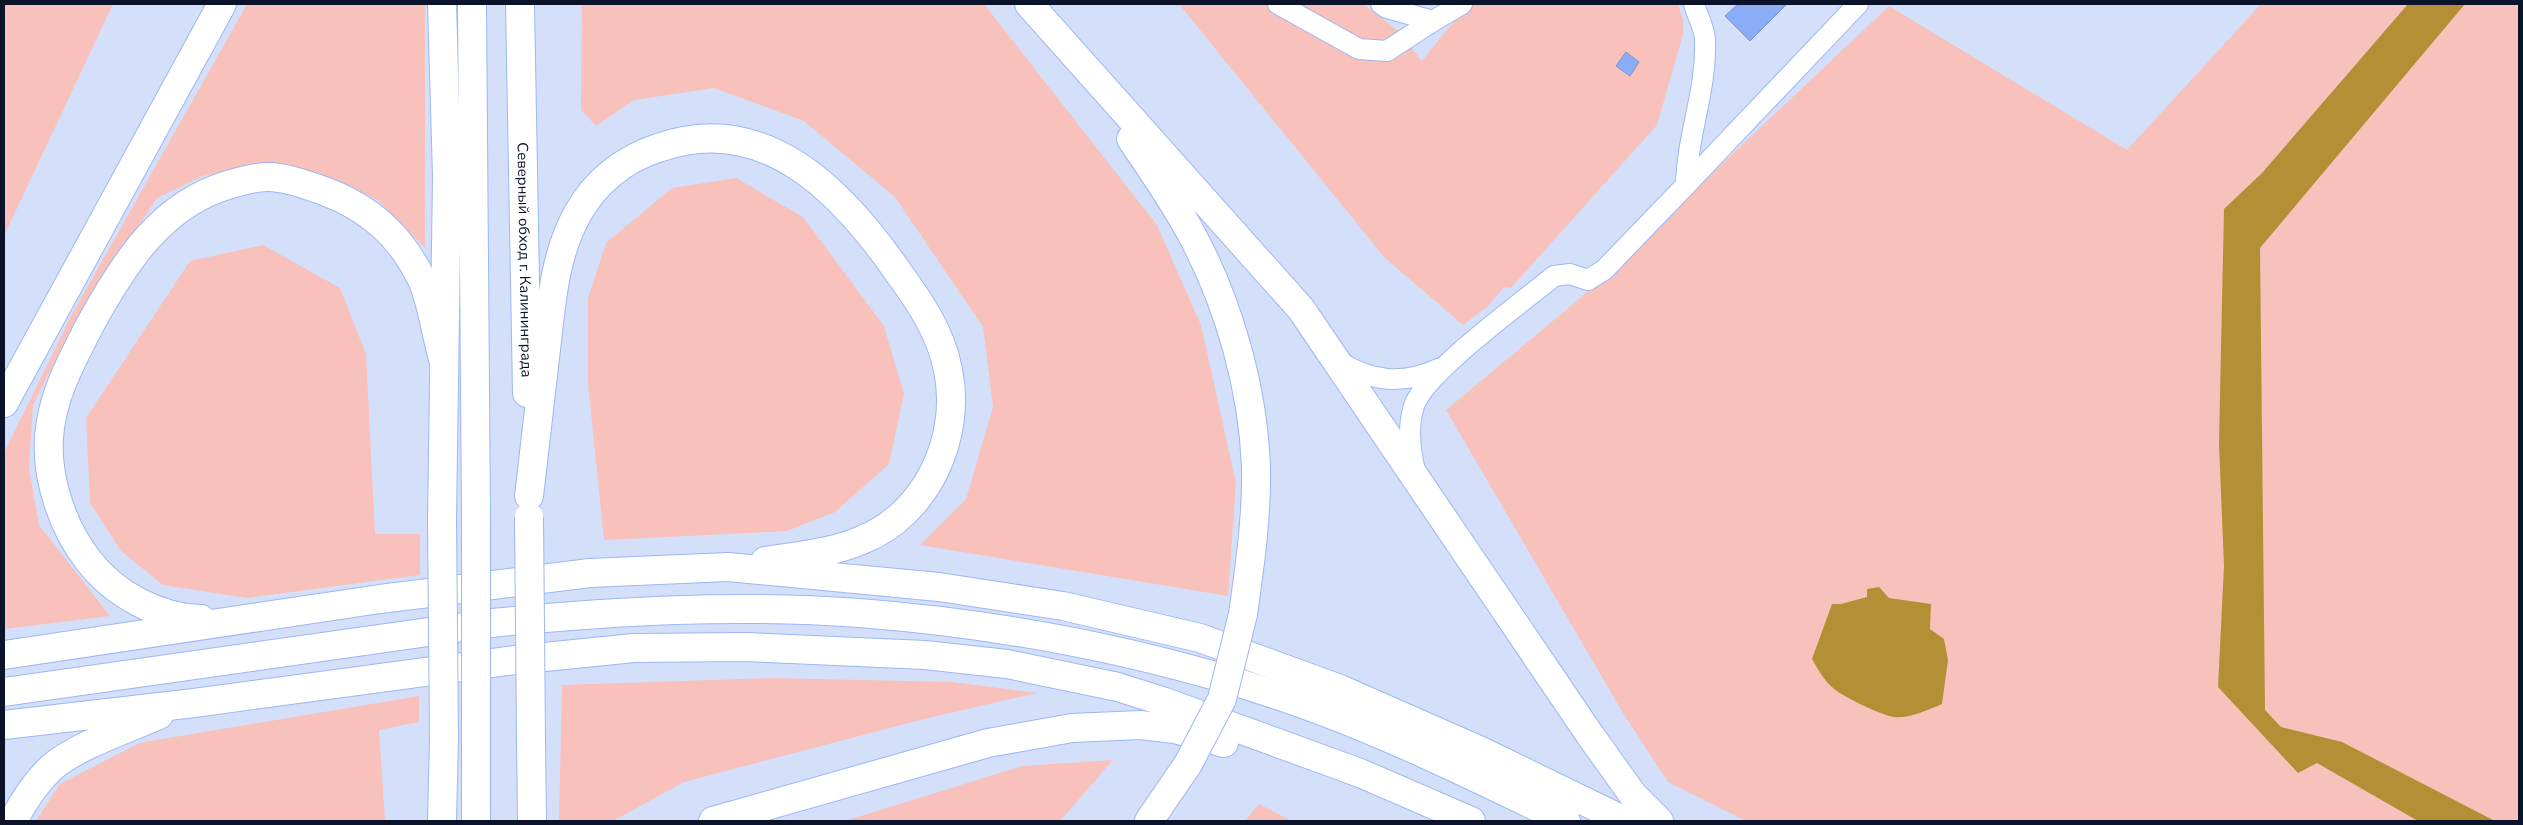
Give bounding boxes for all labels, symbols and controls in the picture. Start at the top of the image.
street label: Северный обход г. Калининграда [512,142,537,378]

